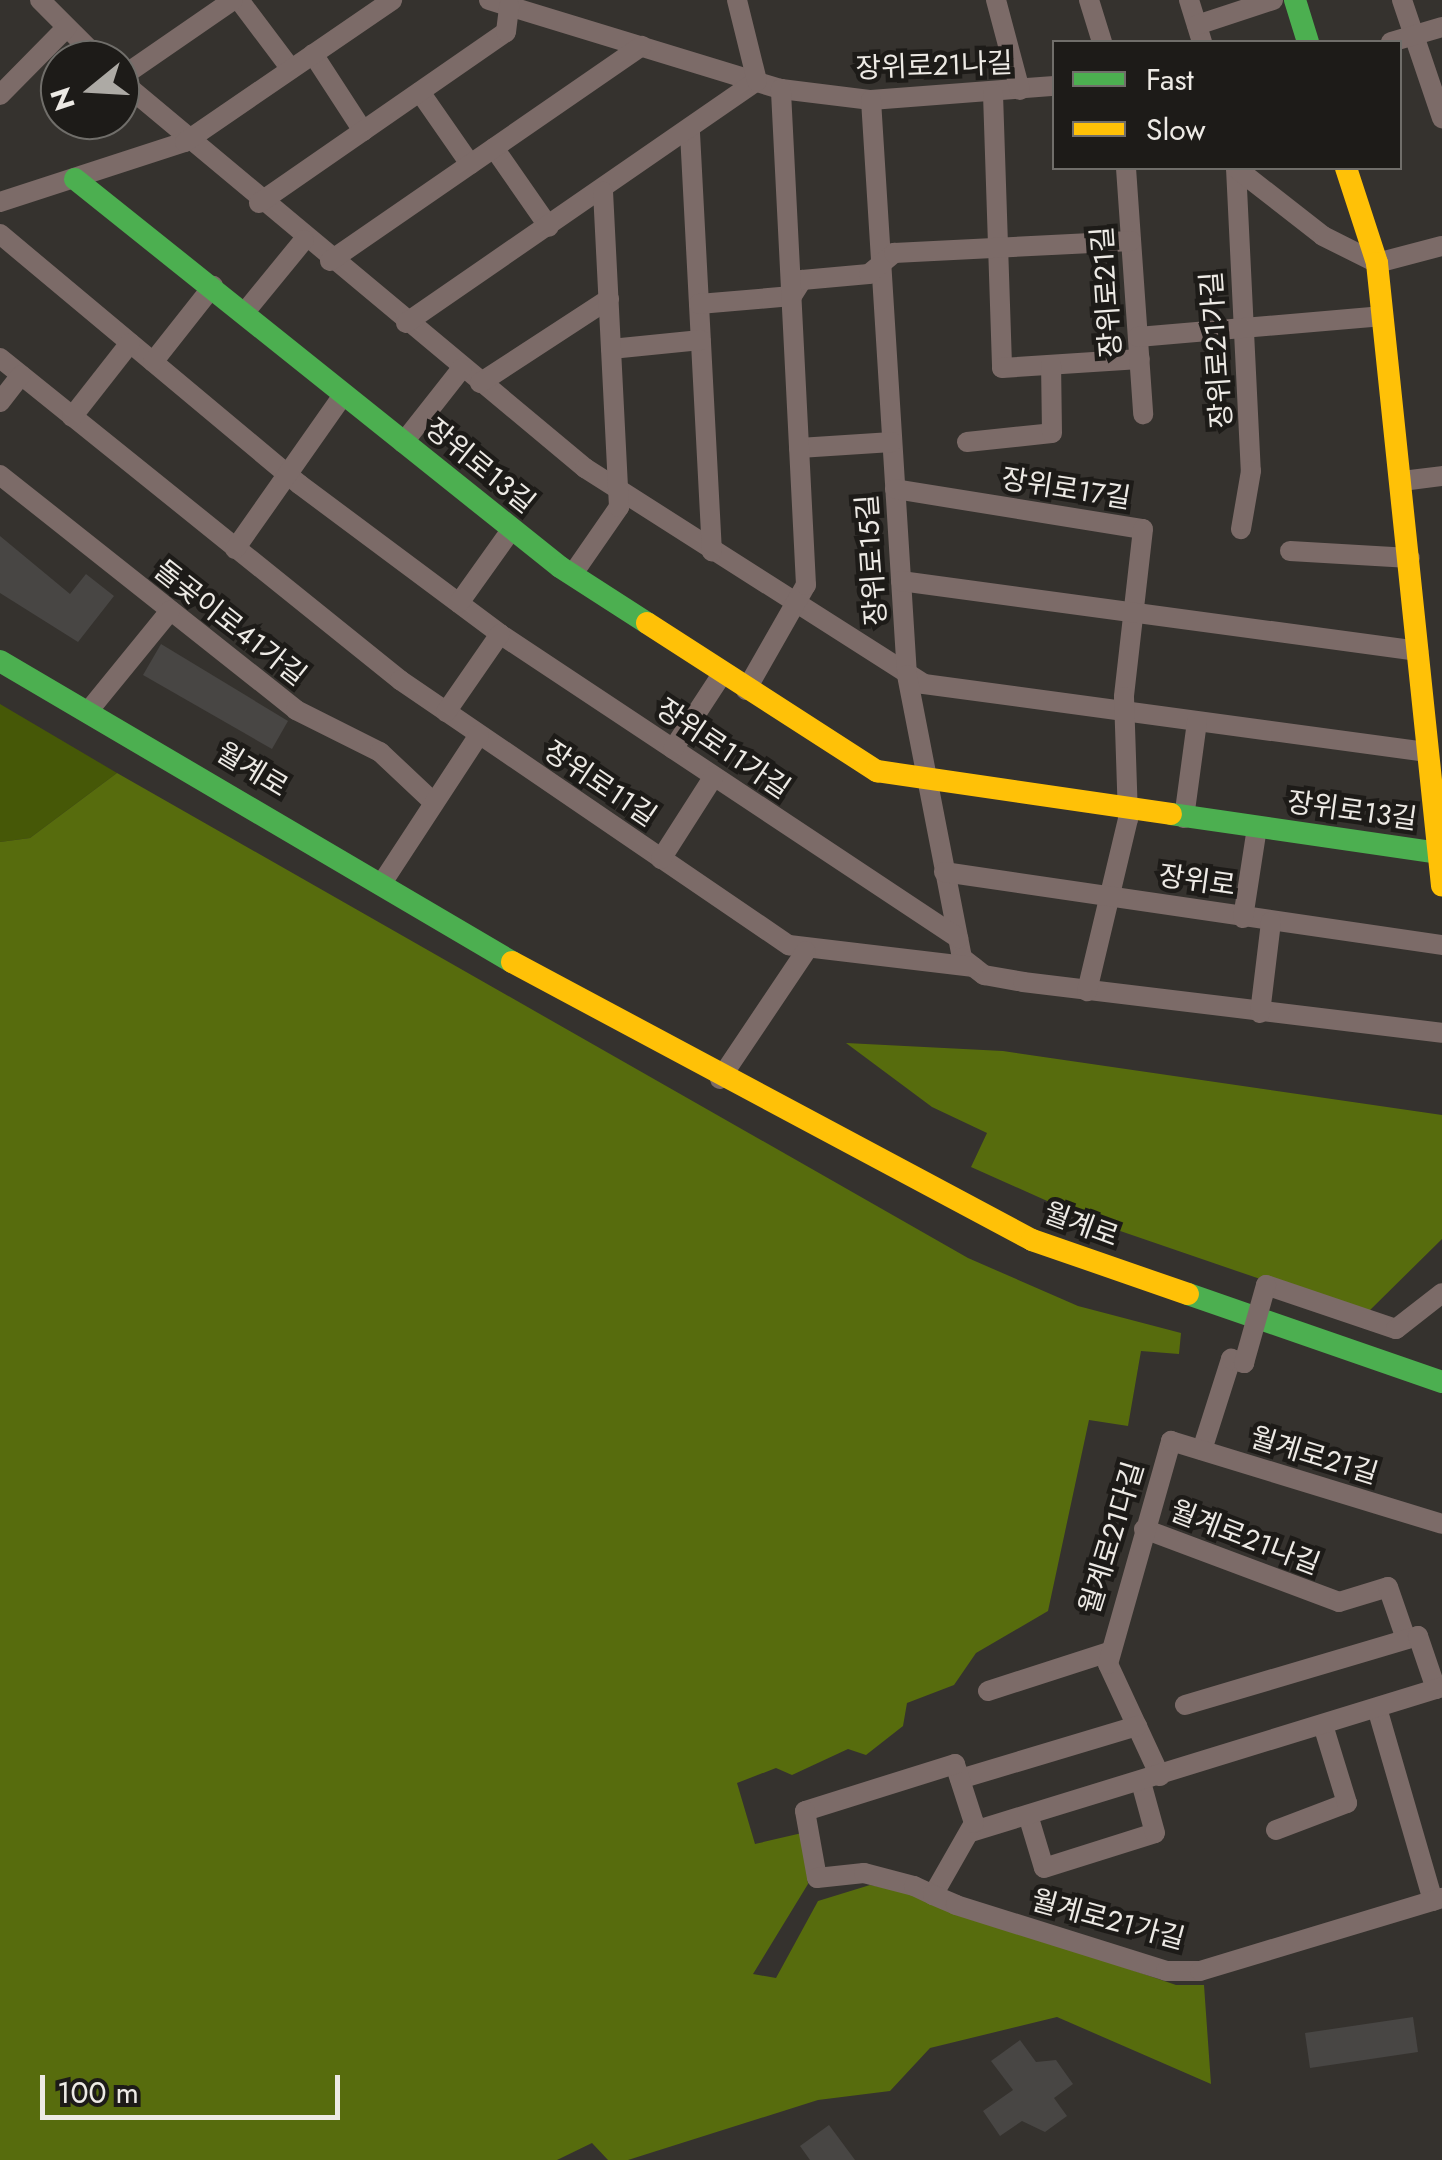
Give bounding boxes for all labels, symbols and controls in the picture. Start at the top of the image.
north arrow [40,40,140,140]
legend [1052,40,1402,170]
street label: 장위로21나길 [855,46,1013,86]
text: Fast [1146,58,1194,101]
text: N [40,82,86,116]
text: Slow [1146,108,1206,151]
street label: 장위로21길 [1086,225,1128,359]
street label: 장위로21가길 [1195,270,1239,430]
street label: 장위로13길 [419,412,541,520]
street label: 장위로17길 [999,462,1133,516]
street label: 장위로15길 [851,493,893,627]
street label: 돌곶이로41가길 [147,553,313,693]
street label: 장위로11가길 [650,692,796,806]
street label: 장위로11길 [537,734,663,834]
street label: 월계로 [210,736,294,804]
street label: 장위로13길 [1285,785,1419,837]
street label: 장위로 [1156,859,1238,903]
street label: 월계로 [1039,1196,1123,1254]
street label: 월계로21길 [1246,1421,1382,1491]
street label: 월계로21다길 [1073,1458,1151,1618]
street label: 월계로21나길 [1166,1494,1324,1582]
street label: 월계로21가길 [1028,1883,1188,1957]
scale bar [45,2055,345,2117]
text: 100 m [57,2071,139,2114]

